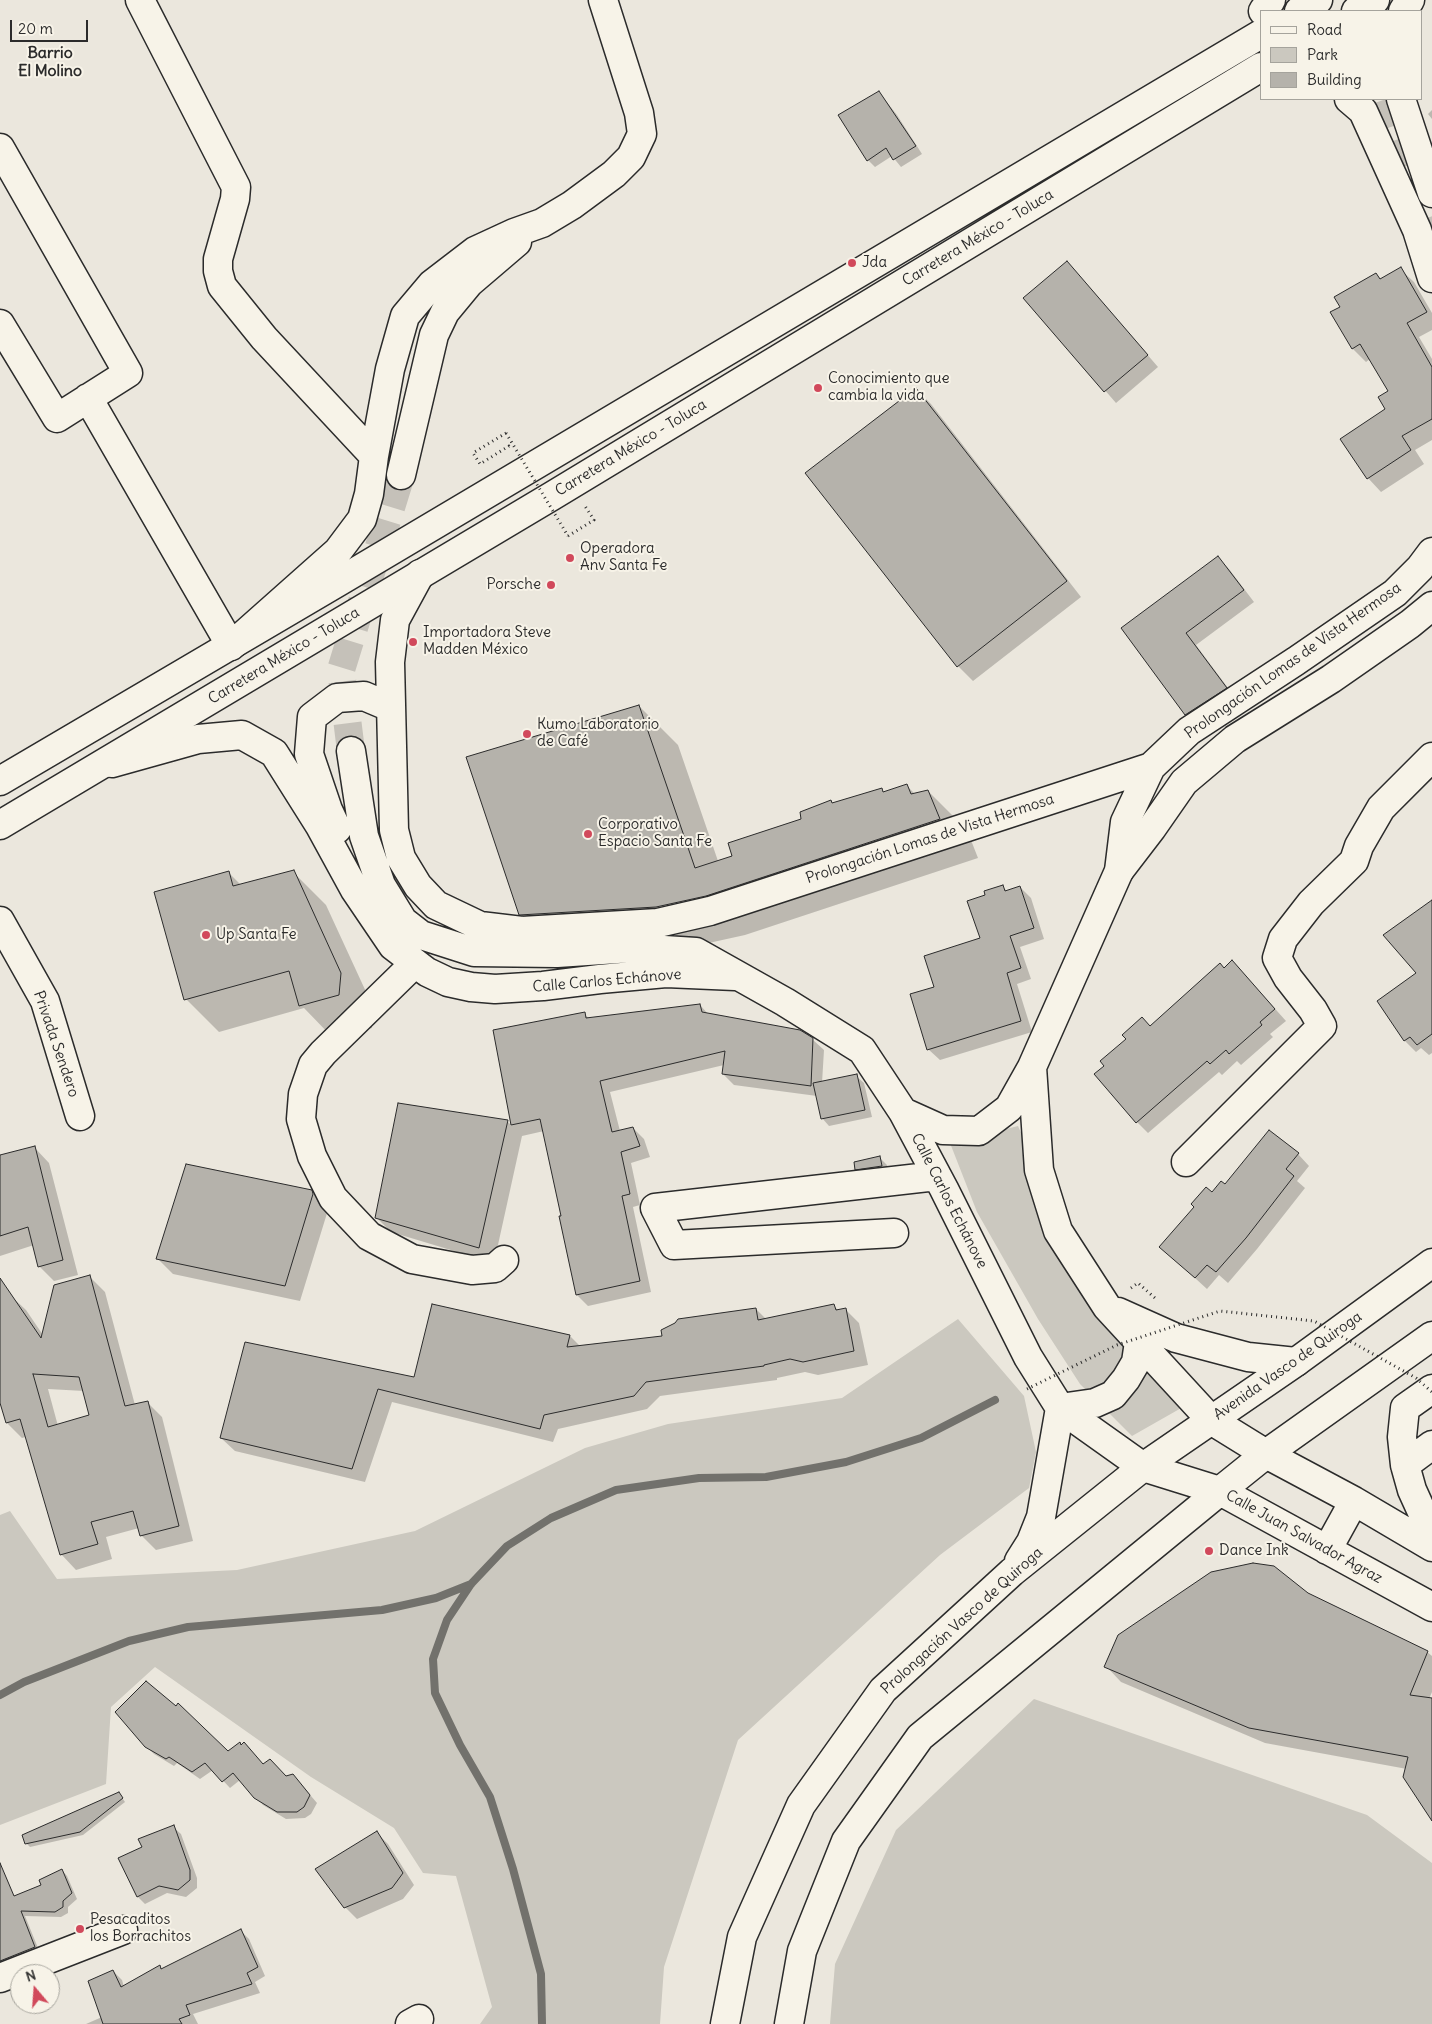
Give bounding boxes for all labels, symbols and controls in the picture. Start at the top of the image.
scale bar [12,10,90,42]
legend [1260,10,1422,100]
text: 20 m [18,19,53,38]
text: Road [1307,20,1342,39]
district label: Barrio El Molino [18,43,82,81]
text: Park [1307,45,1338,64]
text: Building [1307,70,1362,89]
street label: Carretera México - Toluca [899,186,1057,290]
place label: Jda [862,254,887,272]
marker: Jda [846,257,858,269]
place label: Conocimiento que cambia la vida [828,370,950,405]
marker: Conocimiento que cambia la vida [812,382,824,394]
street label: Carretera México - Toluca [552,396,710,500]
place label: Operadora Anv Santa Fe [580,540,667,575]
marker: Operadora Anv Santa Fe [564,552,576,564]
place label: Porsche [487,576,541,594]
marker: Porsche [545,579,557,591]
street label: Prolongación Lomas de Vista Hermosa [1181,579,1405,743]
street label: Carretera México - Toluca [205,604,363,708]
place label: Importadora Steve Madden México [423,624,551,659]
marker: Importadora Steve Madden México [407,636,419,648]
place label: Kumo Laboratorio de Café [537,716,659,751]
marker: Kumo Laboratorio de Café [521,728,533,740]
street label: Prolongación Lomas de Vista Hermosa [804,790,1056,888]
place label: Corporativo Espacio Santa Fe [598,816,712,851]
marker: Corporativo Espacio Santa Fe [582,828,594,840]
place label: Up Santa Fe [216,926,297,944]
marker: Up Santa Fe [200,929,212,941]
street label: Calle Carlos Echánove [532,966,682,996]
street label: Privada Sendero [29,988,83,1100]
street label: Calle Carlos Echánove [907,1130,991,1272]
street label: Avenida Vasco de Quiroga [1210,1308,1366,1424]
street label: Calle Juan Salvador Agraz [1222,1486,1386,1588]
place label: Dance Ink [1219,1542,1289,1560]
street label: Prolongación Vasco de Quiroga [877,1544,1047,1698]
marker: Dance Ink [1203,1545,1215,1557]
place label: Pesacaditos los Borrachitos [90,1911,191,1946]
marker: Pesacaditos los Borrachitos [74,1923,86,1935]
north arrow [10,1964,60,2014]
text: N [23,1966,38,1986]

